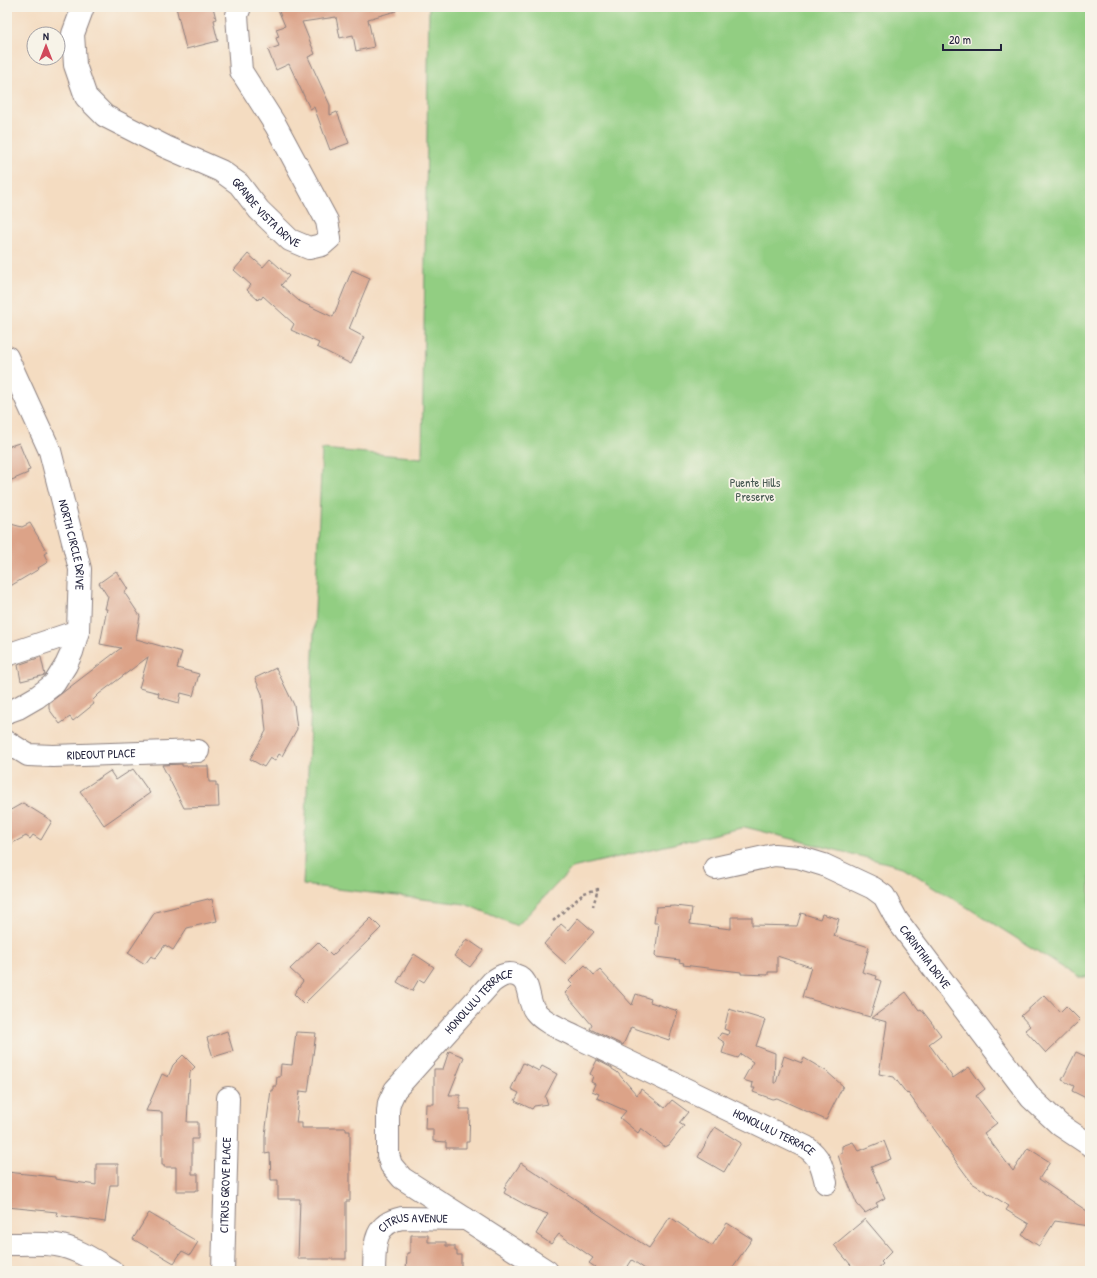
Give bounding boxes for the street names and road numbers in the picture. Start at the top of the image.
street label: GRANDE VISTA DRIVE [229,173,304,252]
street label: NORTH CIRCLE DRIVE [55,498,89,591]
street label: RIDEOUT PLACE [66,744,137,764]
street label: CARINTHIA DRIVE [896,921,955,993]
street label: HONOLULU TERRACE [440,965,514,1037]
street label: HONOLULU TERRACE [730,1104,820,1160]
street label: CITRUS GROVE PLACE [215,1136,235,1233]
street label: CITRUS AVENUE [373,1209,449,1236]

